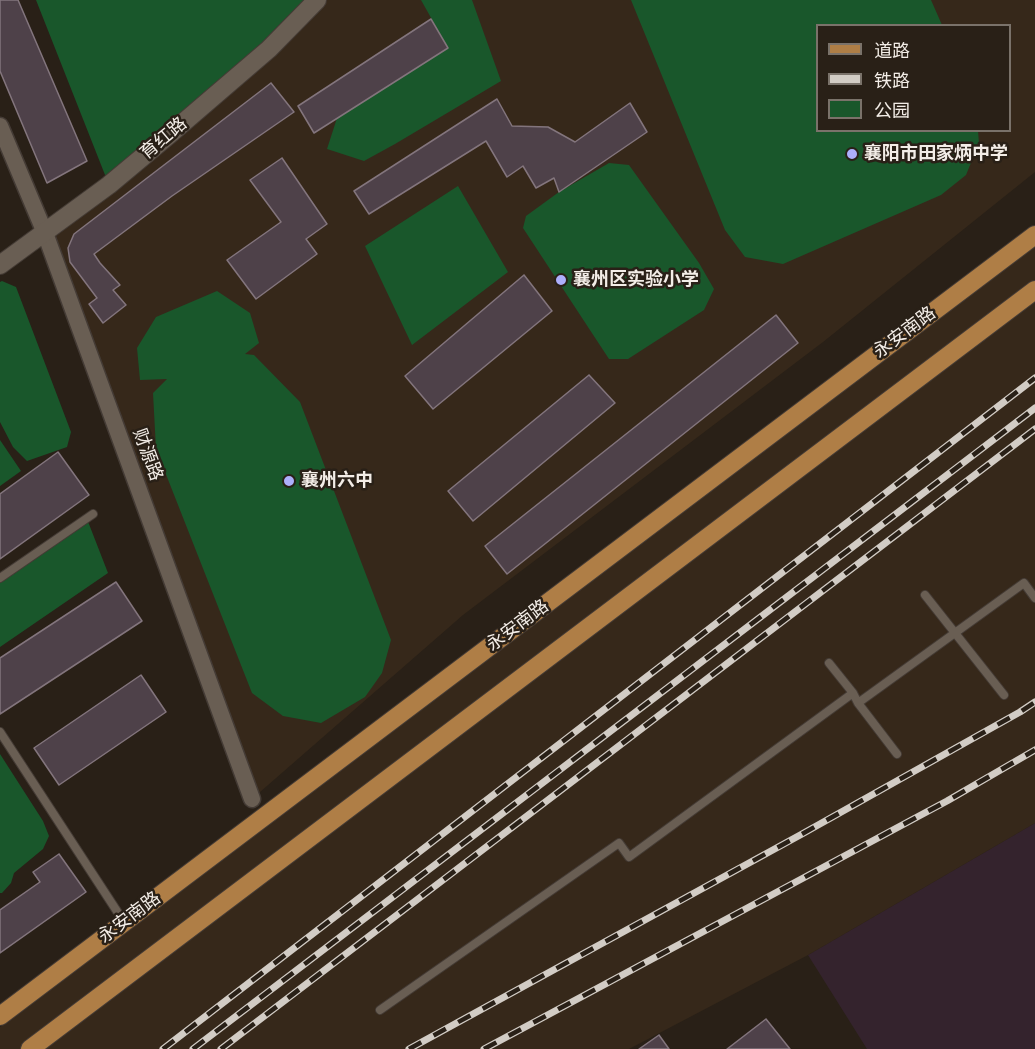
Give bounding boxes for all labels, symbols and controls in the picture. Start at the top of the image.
legend [816,24,1011,132]
text: 道路 [874,40,910,62]
text: 铁路 [874,70,910,92]
text: 公园 [874,100,910,122]
street label: 育红路 [136,113,192,165]
place label: 襄阳市田家炳中学 [864,143,1008,165]
marker: 襄阳市田家炳中学 [845,147,859,161]
place label: 襄州区实验小学 [573,269,699,291]
marker: 襄州区实验小学 [554,273,568,287]
street label: 永安南路 [870,303,940,363]
street label: 财源路 [128,426,166,484]
place label: 襄州六中 [301,470,373,492]
marker: 襄州六中 [282,474,296,488]
street label: 永安南路 [483,596,553,656]
street label: 永安南路 [95,888,165,948]

